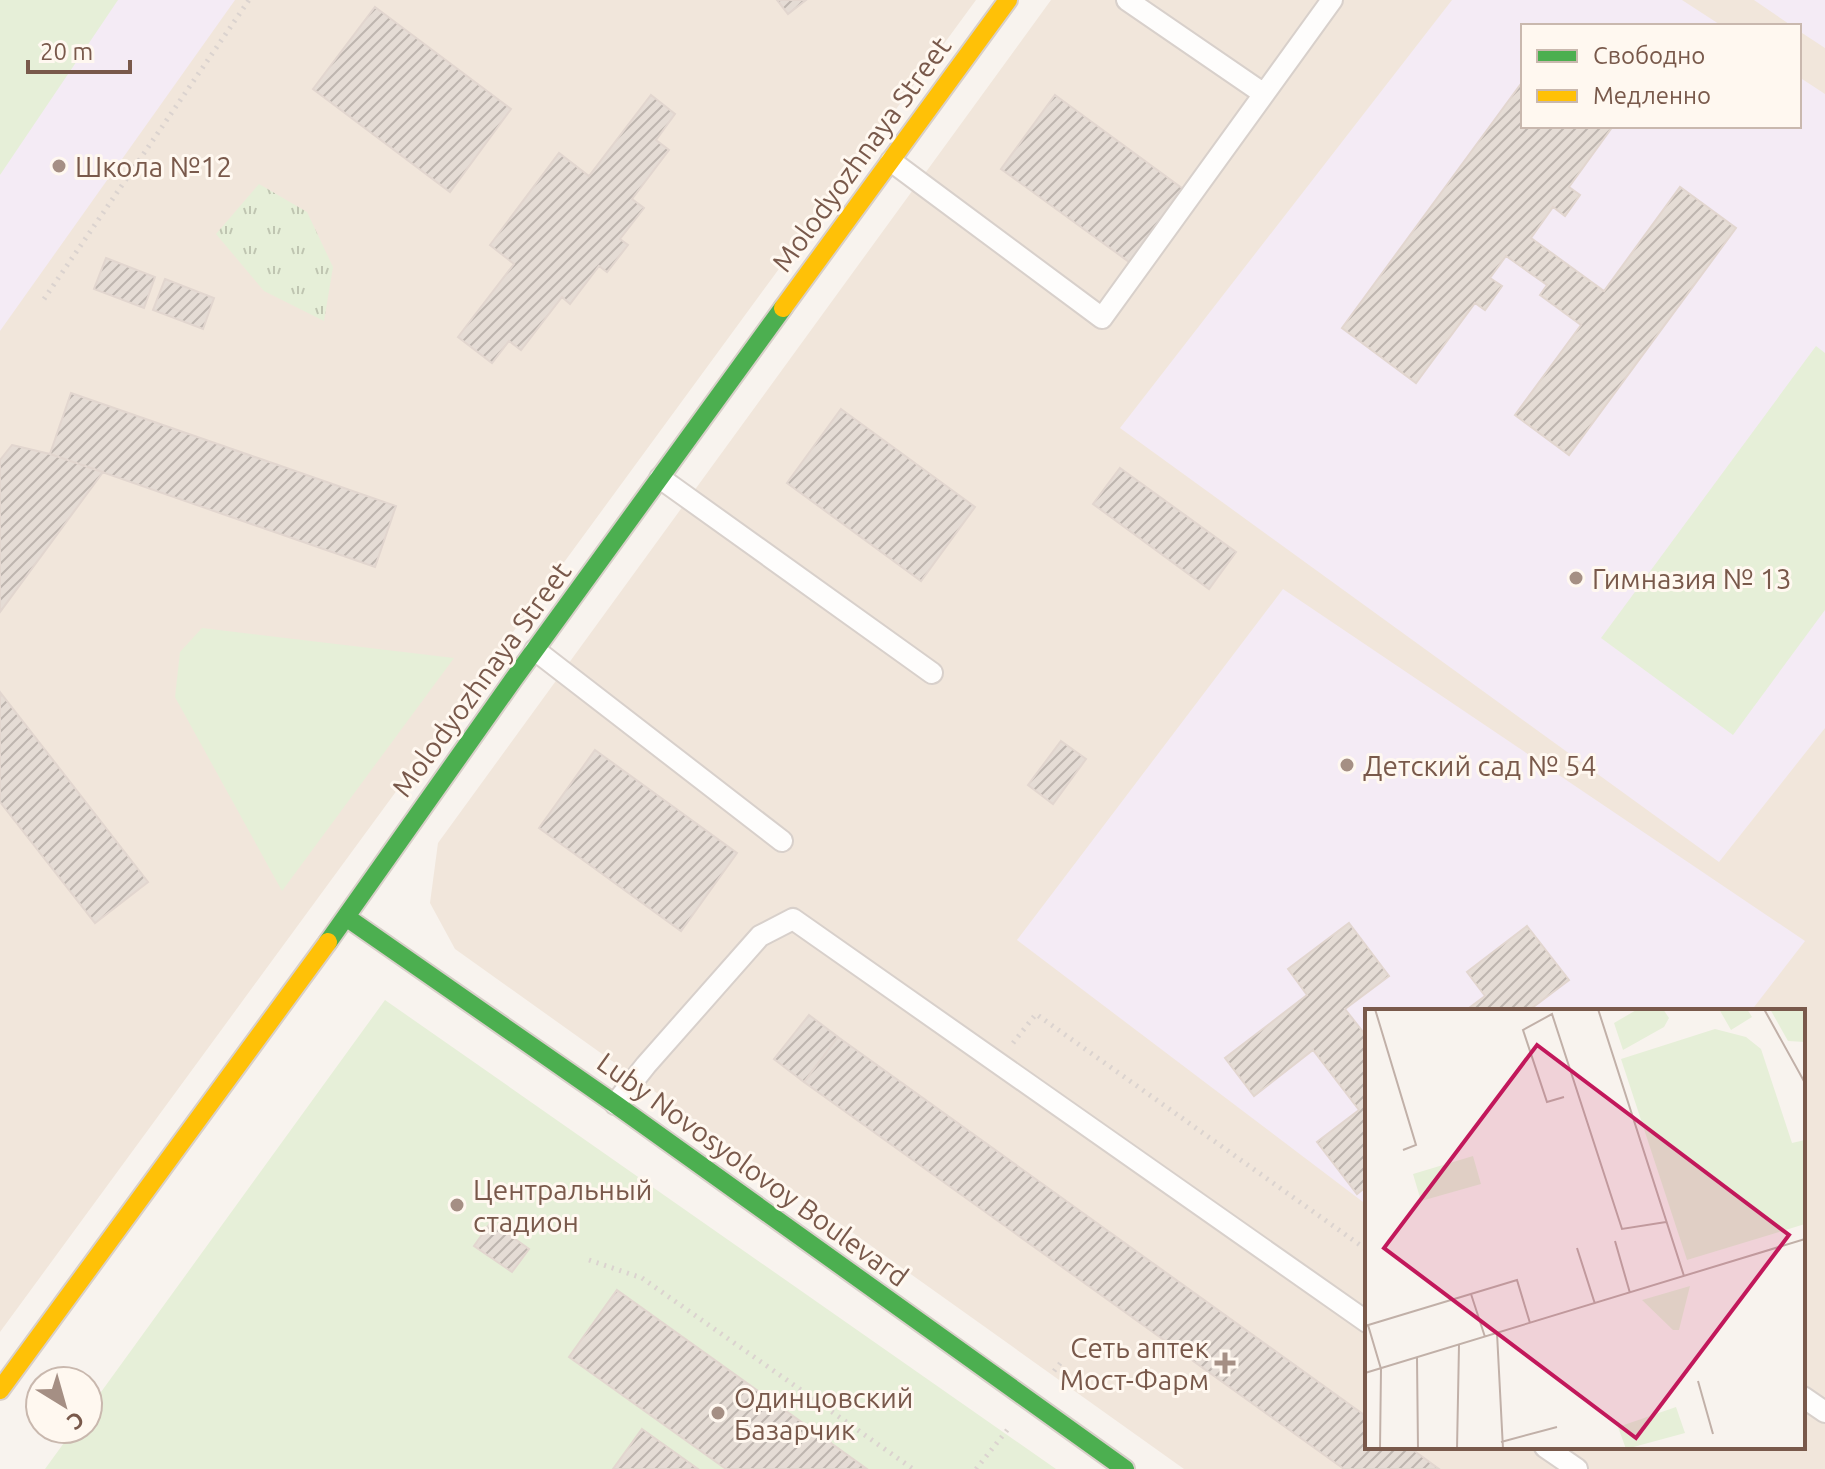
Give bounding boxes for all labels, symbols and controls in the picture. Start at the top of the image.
scale bar [28,24,130,74]
legend [1521,24,1801,128]
street label: Molodyozhnaya Street [766,31,956,277]
text: 20 m [40,38,93,65]
text: Свободно [1593,42,1705,69]
text: Медленно [1593,82,1711,109]
place label: Школа №12 [75,151,232,182]
marker: Школа №12 [50,157,68,175]
street label: Molodyozhnaya Street [386,556,576,802]
place label: Гимназия № 13 [1592,563,1792,594]
marker: Гимназия № 13 [1567,569,1585,587]
place label: Детский сад № 54 [1363,750,1596,781]
marker: Детский сад № 54 [1338,756,1356,774]
inset map [1365,1009,1805,1449]
street label: Luby Novosyolovoy Boulevard [592,1046,914,1292]
place label: Центральный стадион [473,1174,652,1237]
marker: Центральный стадион [448,1196,466,1214]
place label: Сеть аптек Мост-Фарм [1060,1332,1209,1395]
marker: Сеть аптек Мост-Фарм [1216,1354,1234,1372]
north arrow [24,1365,104,1445]
place label: Одинцовский Базарчик [734,1382,913,1445]
marker: Одинцовский Базарчик [709,1404,727,1422]
text: С [63,1407,89,1436]

